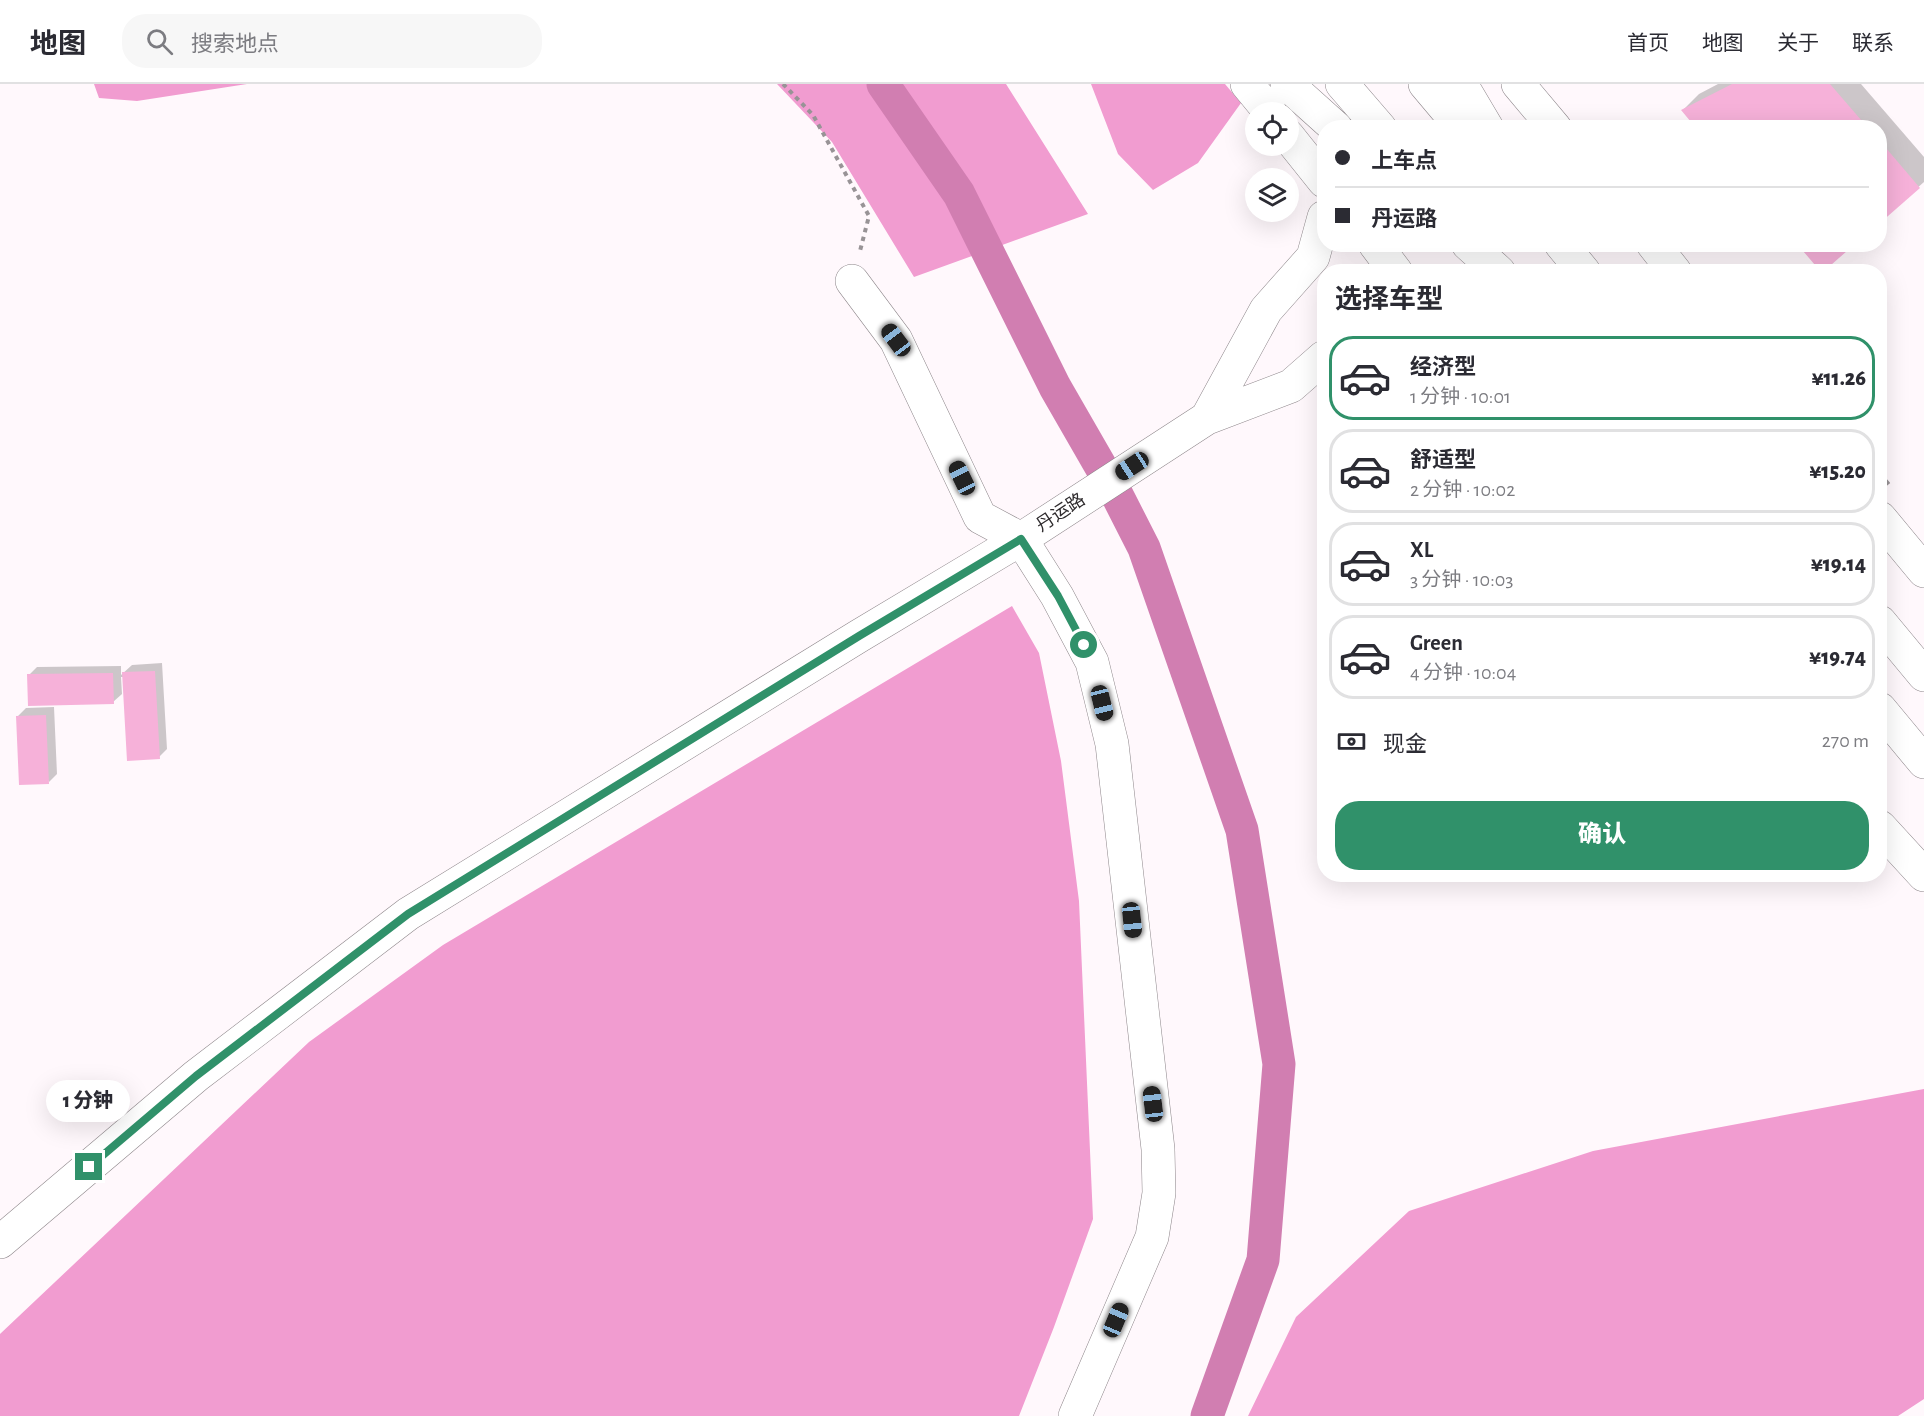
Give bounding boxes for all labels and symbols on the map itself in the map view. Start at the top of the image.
car [878,320,914,360]
car [1112,449,1152,483]
car [946,458,978,498]
street label: 丹运路 [1032,489,1089,535]
route start [1070,631,1097,658]
car [1089,683,1115,723]
car [1121,901,1143,939]
callout: 1 分钟 [47,1080,131,1122]
car [1142,1085,1164,1123]
route end [75,1153,102,1180]
car [1101,1300,1131,1340]

